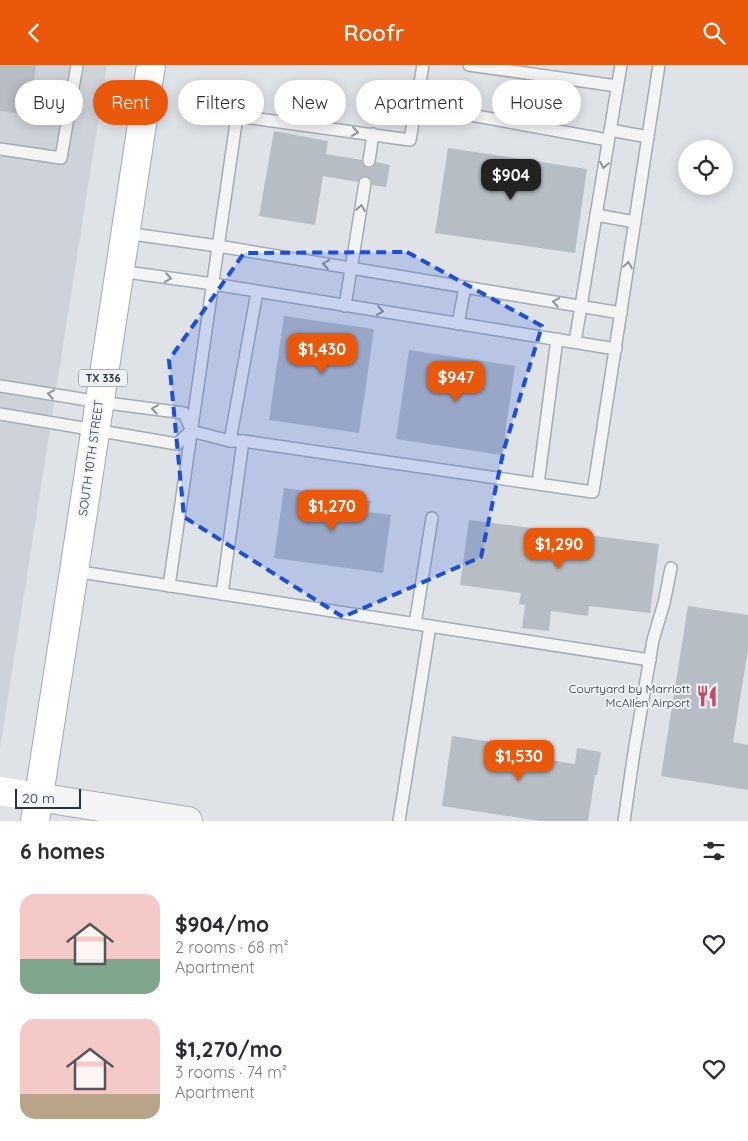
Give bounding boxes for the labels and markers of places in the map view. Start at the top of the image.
pin: $904 [481,159,541,201]
pin: $1,430 [281,333,363,375]
pin: $947 [426,361,486,403]
pin: $1,270 [291,489,373,532]
pin: $1,290 [518,527,600,570]
place label: Courtyard by Marriott McAllen Airport [569,681,690,710]
restaurant icon: Courtyard by Marriott McAllen Airport [694,683,720,709]
pin: $1,530 [478,739,560,782]

